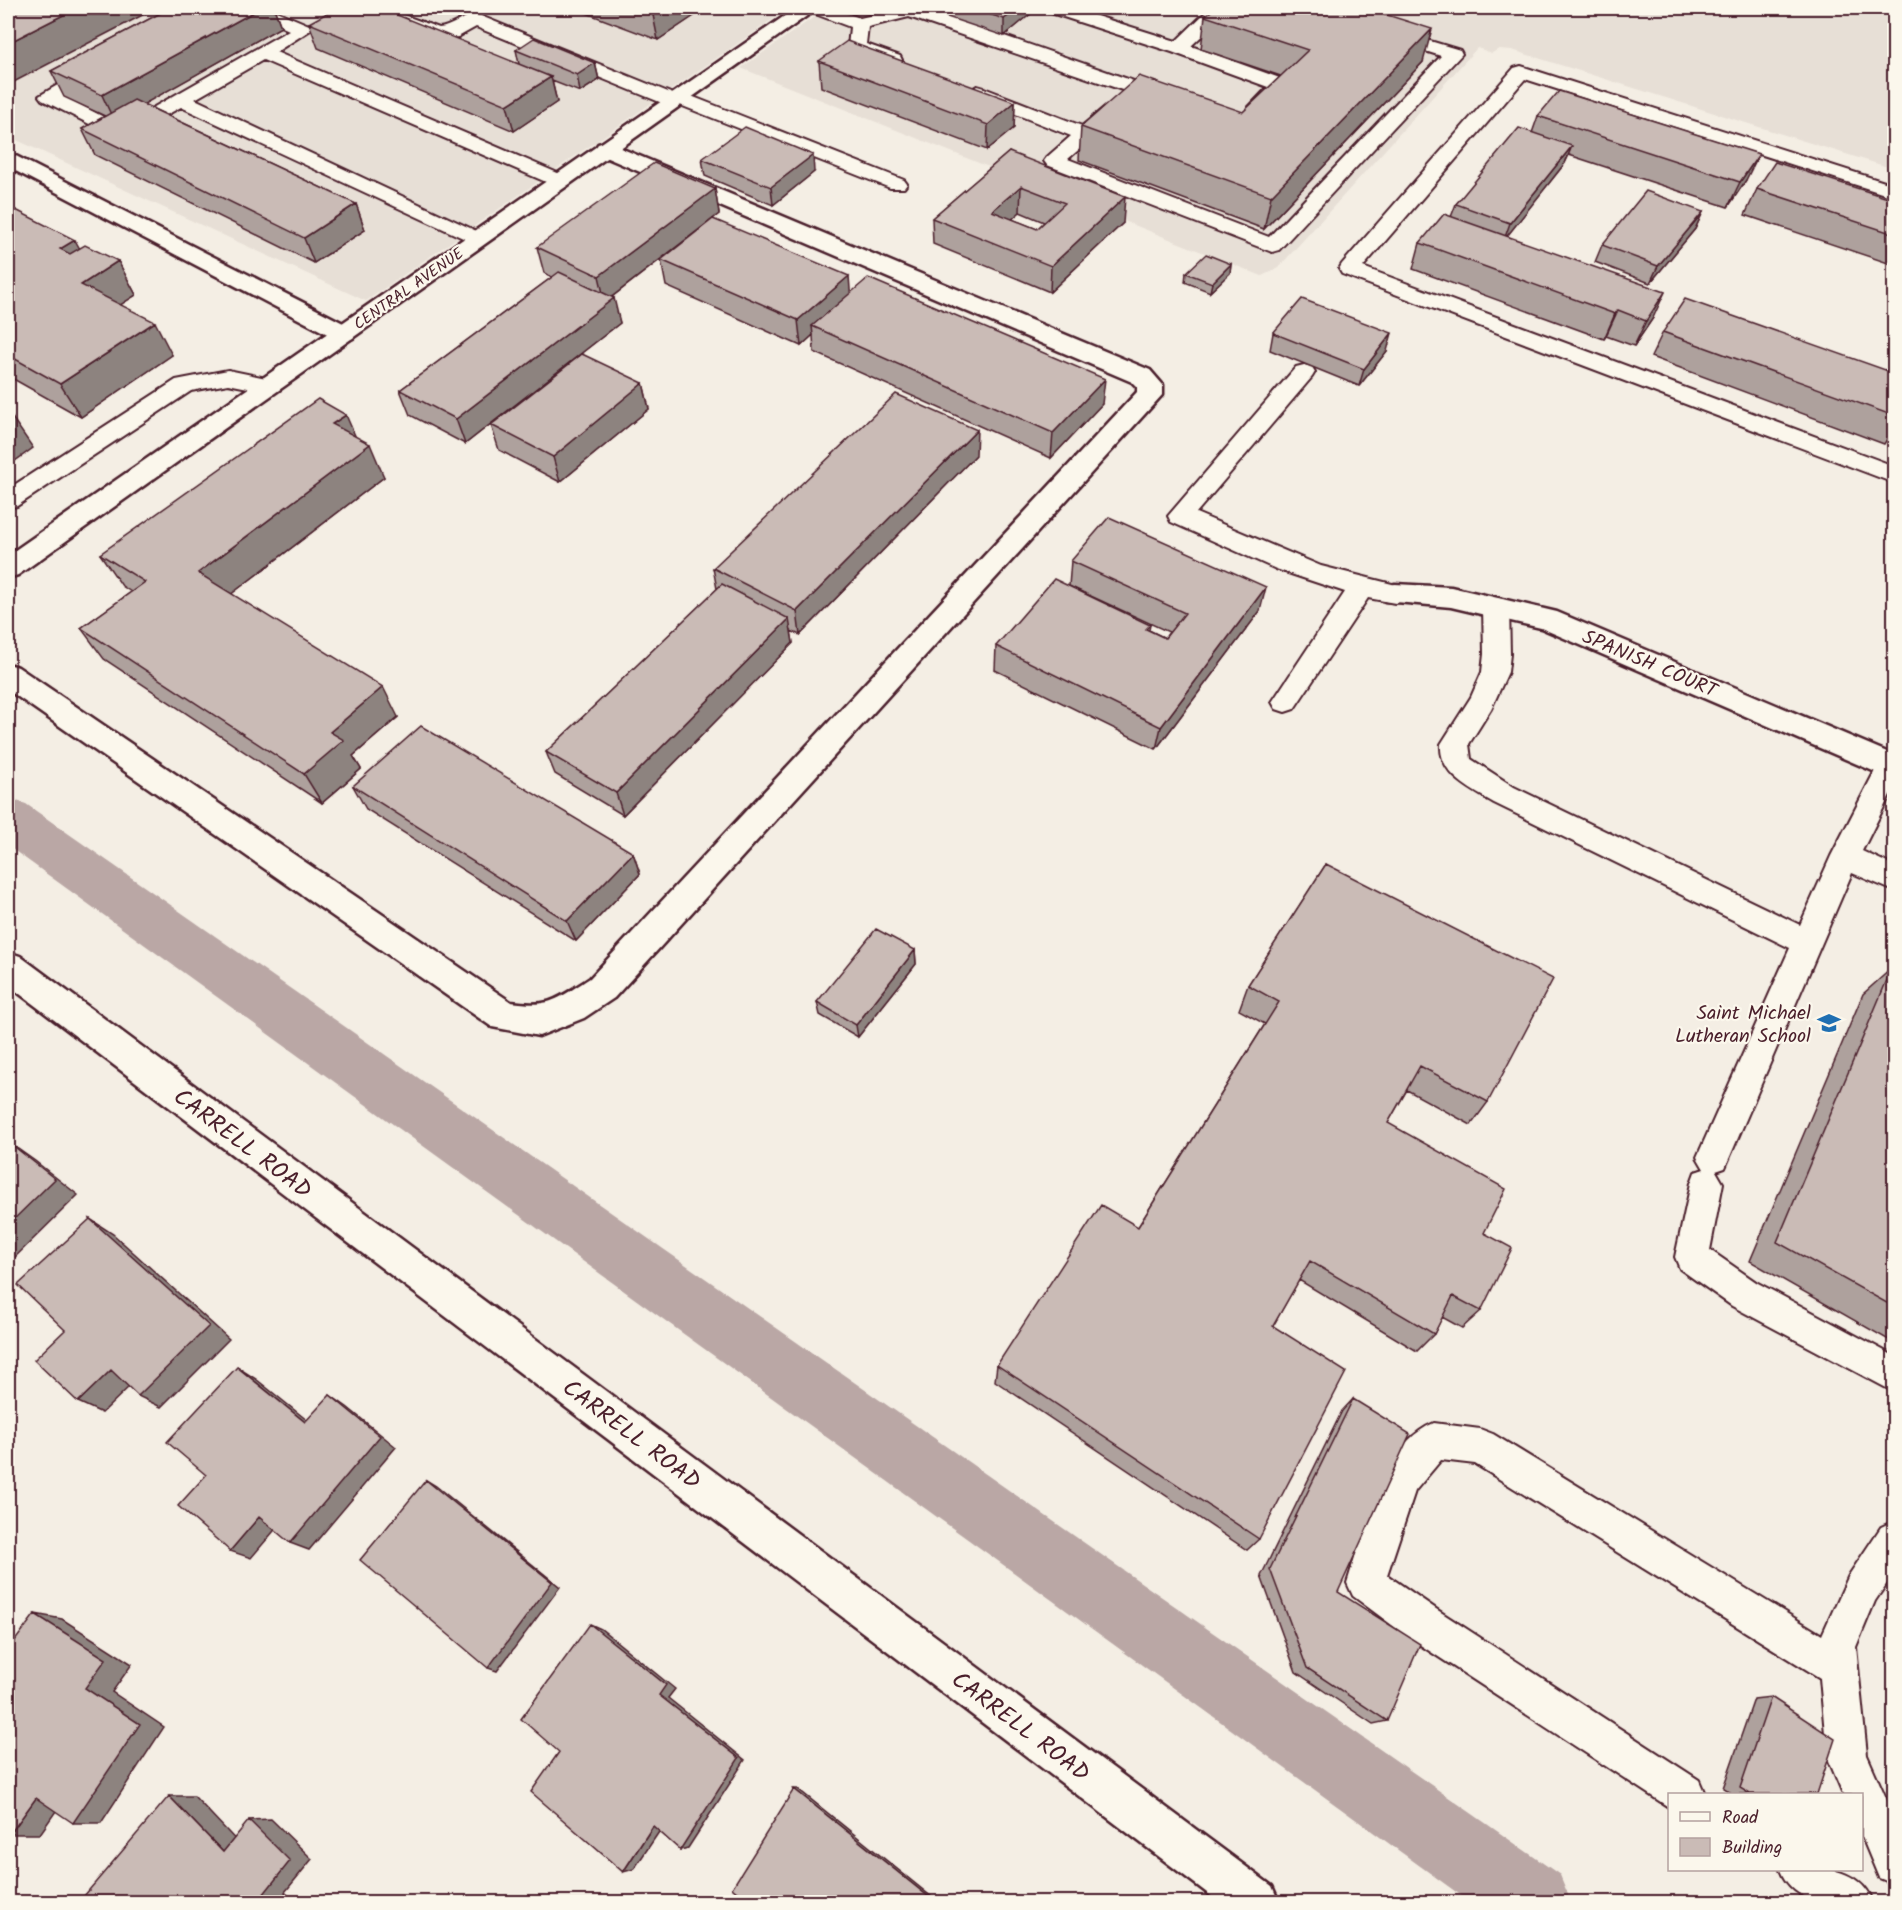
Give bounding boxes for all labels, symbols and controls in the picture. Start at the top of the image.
street label: CENTRAL AVENUE [348,241,470,337]
street label: SPANISH COURT [1577,622,1724,709]
place label: Saint Michael Lutheran School [1675,998,1811,1053]
school or university icon: Saint Michael Lutheran School [1816,1010,1842,1036]
street label: CARRELL ROAD [164,1079,320,1210]
street label: CARRELL ROAD [553,1370,709,1501]
street label: CARRELL ROAD [942,1662,1098,1793]
legend [1668,1793,1863,1871]
text: Road [1722,1804,1759,1833]
text: Building [1722,1834,1782,1863]

